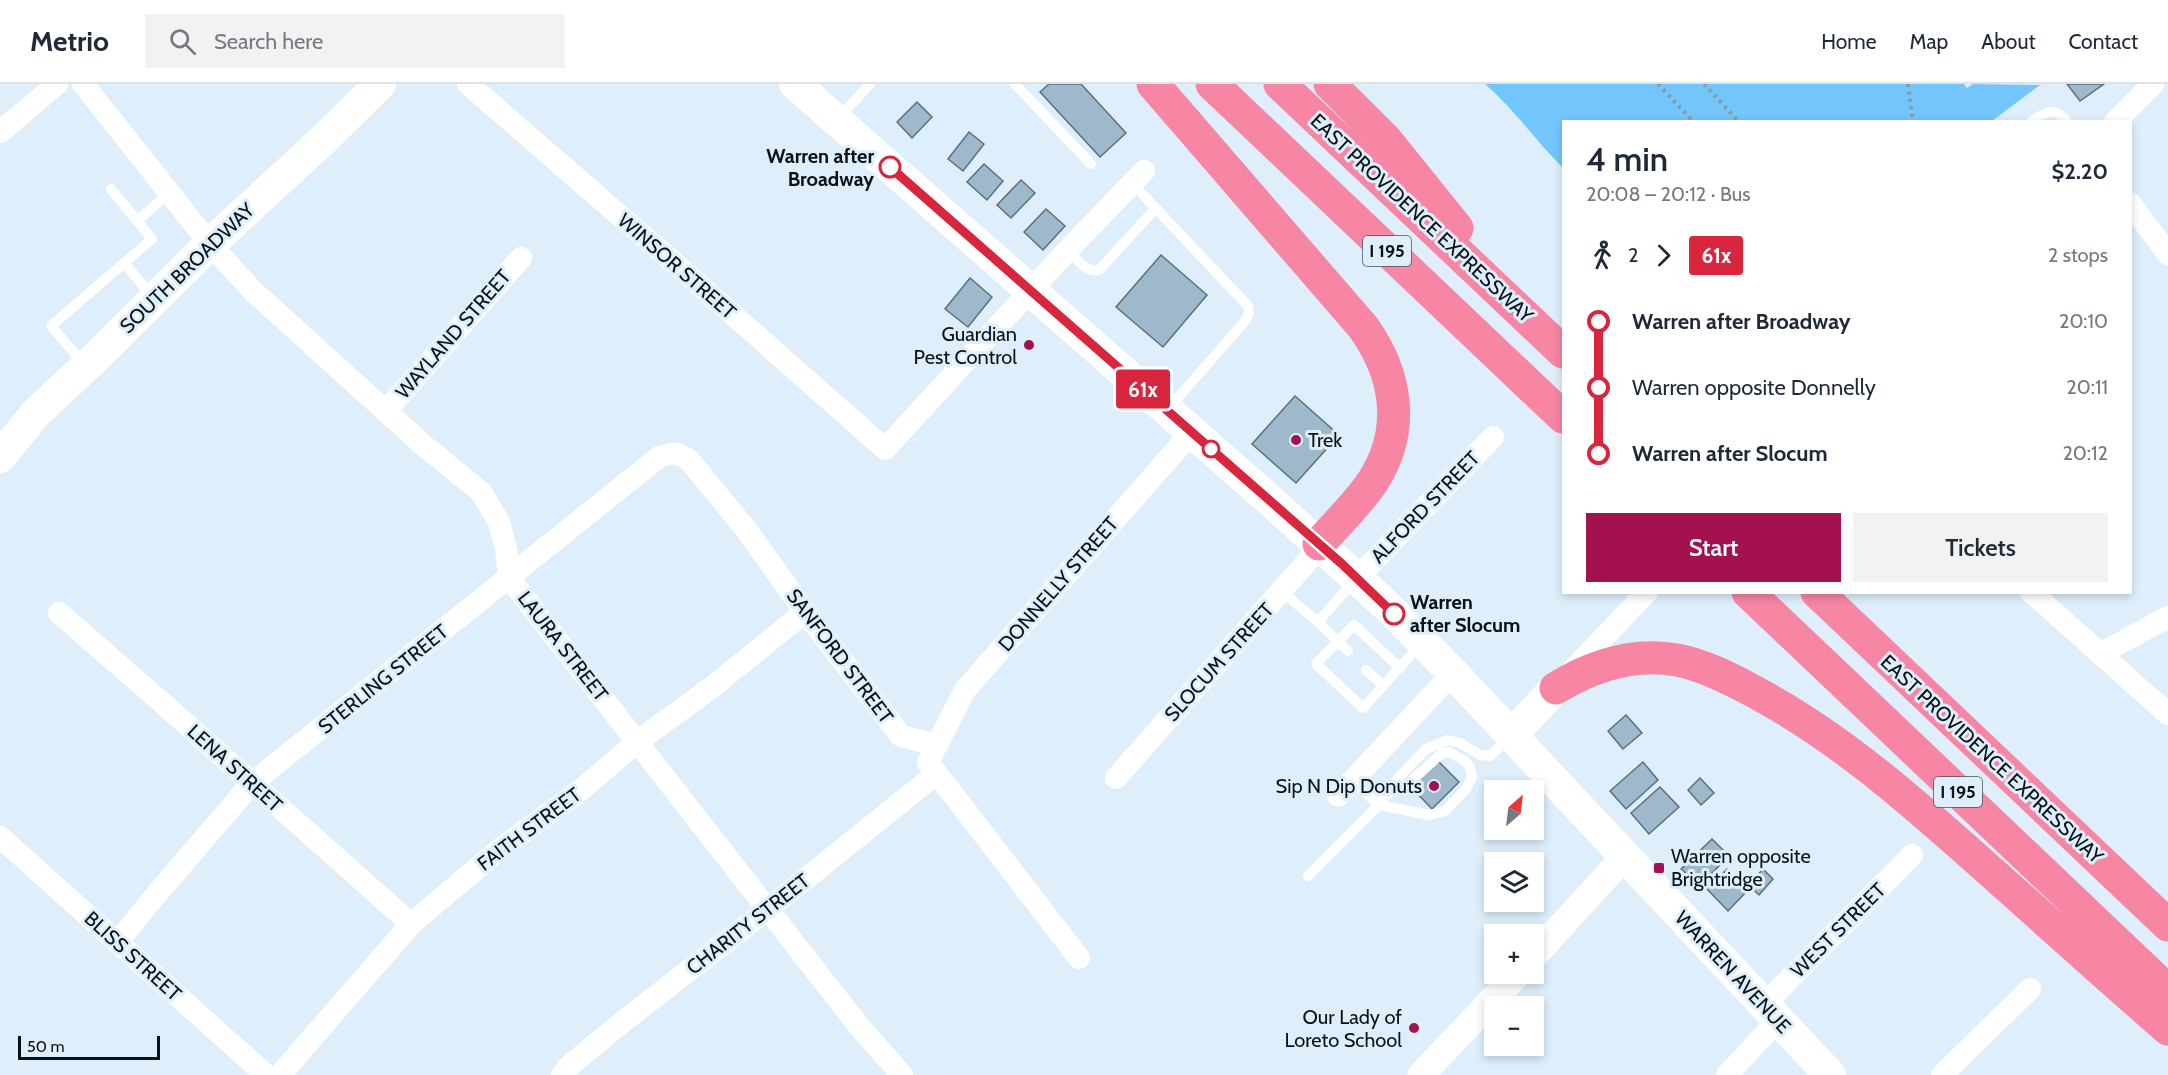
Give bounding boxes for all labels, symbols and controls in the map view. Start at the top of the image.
search box [145,14,565,68]
text: Metrio [30,24,109,58]
icon: search [166,25,199,58]
text: Search here [214,28,323,55]
text: Home [1821,29,1877,54]
text: Map [1910,29,1948,54]
text: About [1981,29,2035,54]
text: Contact [2068,29,2138,54]
street label: EAST PROVIDENCE EXPRESSWAY [1306,109,1539,328]
text: 4 min [1586,139,1668,179]
place label: Warren after Broadway [766,144,874,191]
marker: Warren after Broadway [879,156,901,178]
text: $2.20 [2052,158,2108,185]
text: 20:08 – 20:12 · Bus [1586,182,1751,206]
street label: SOUTH BROADWAY [115,197,260,338]
street label: WINSOR STREET [613,208,741,324]
road number: I 195 [1363,236,1411,266]
icon: walk [1586,239,1619,272]
icon: forward [1647,239,1680,272]
text: 2 [1628,243,1638,267]
text: 61x [1701,243,1731,268]
text: 2 stops [2048,243,2108,267]
street label: WAYLAND STREET [390,264,516,403]
text: Warren after Broadway [1632,308,1850,335]
text: 20:10 [2059,309,2108,333]
place label: Guardian Pest Control [913,322,1017,369]
marker: Guardian Pest Control [1022,338,1036,352]
line badge: 61x [1108,370,1178,408]
text: Warren opposite Donnelly [1632,374,1876,401]
text: 20:11 [2066,375,2108,399]
text: 61x [1128,377,1158,402]
place label: Trek [1308,428,1342,452]
marker: Trek [1289,433,1303,447]
unlabelled marker [1202,440,1220,458]
text: Warren after Slocum [1632,440,1828,467]
text: 20:12 [2062,441,2108,465]
street label: ALFORD STREET [1366,446,1485,568]
street label: DONNELLY STREET [993,512,1123,656]
button: Start [1586,513,1841,582]
button: Tickets [1853,513,2108,582]
street label: SANFORD STREET [782,584,899,728]
street label: LAURA STREET [513,586,613,706]
place label: Warren after Slocum [1410,590,1520,637]
street label: SLOCUM STREET [1159,598,1279,726]
marker: Warren after Slocum [1383,603,1405,625]
street label: STERLING STREET [313,619,453,739]
street label: EAST PROVIDENCE EXPRESSWAY [1876,650,2109,869]
street label: LENA STREET [183,719,288,817]
place label: Sip N Dip Donuts [1276,774,1422,798]
road number: I 195 [1934,777,1982,807]
marker: Sip N Dip Donuts [1427,779,1441,793]
north arrow [1484,780,1544,840]
map controls [1484,780,1544,1056]
street label: FAITH STREET [473,782,586,876]
place label: Warren opposite Brightridge [1671,844,1811,891]
button: layers [1484,852,1544,912]
marker: Warren opposite Brightridge [1652,861,1666,875]
street label: CHARITY STREET [682,868,815,980]
street label: WEST STREET [1786,877,1891,982]
street label: BLISS STREET [80,906,187,1006]
street label: WARREN AVENUE [1670,906,1796,1038]
button: + [1484,924,1544,984]
button: − [1484,996,1544,1056]
place label: Our Lady of Loreto School [1284,1005,1402,1052]
marker: Our Lady of Loreto School [1407,1021,1421,1035]
scale bar [18,1033,160,1060]
text: 50 m [27,1037,64,1056]

